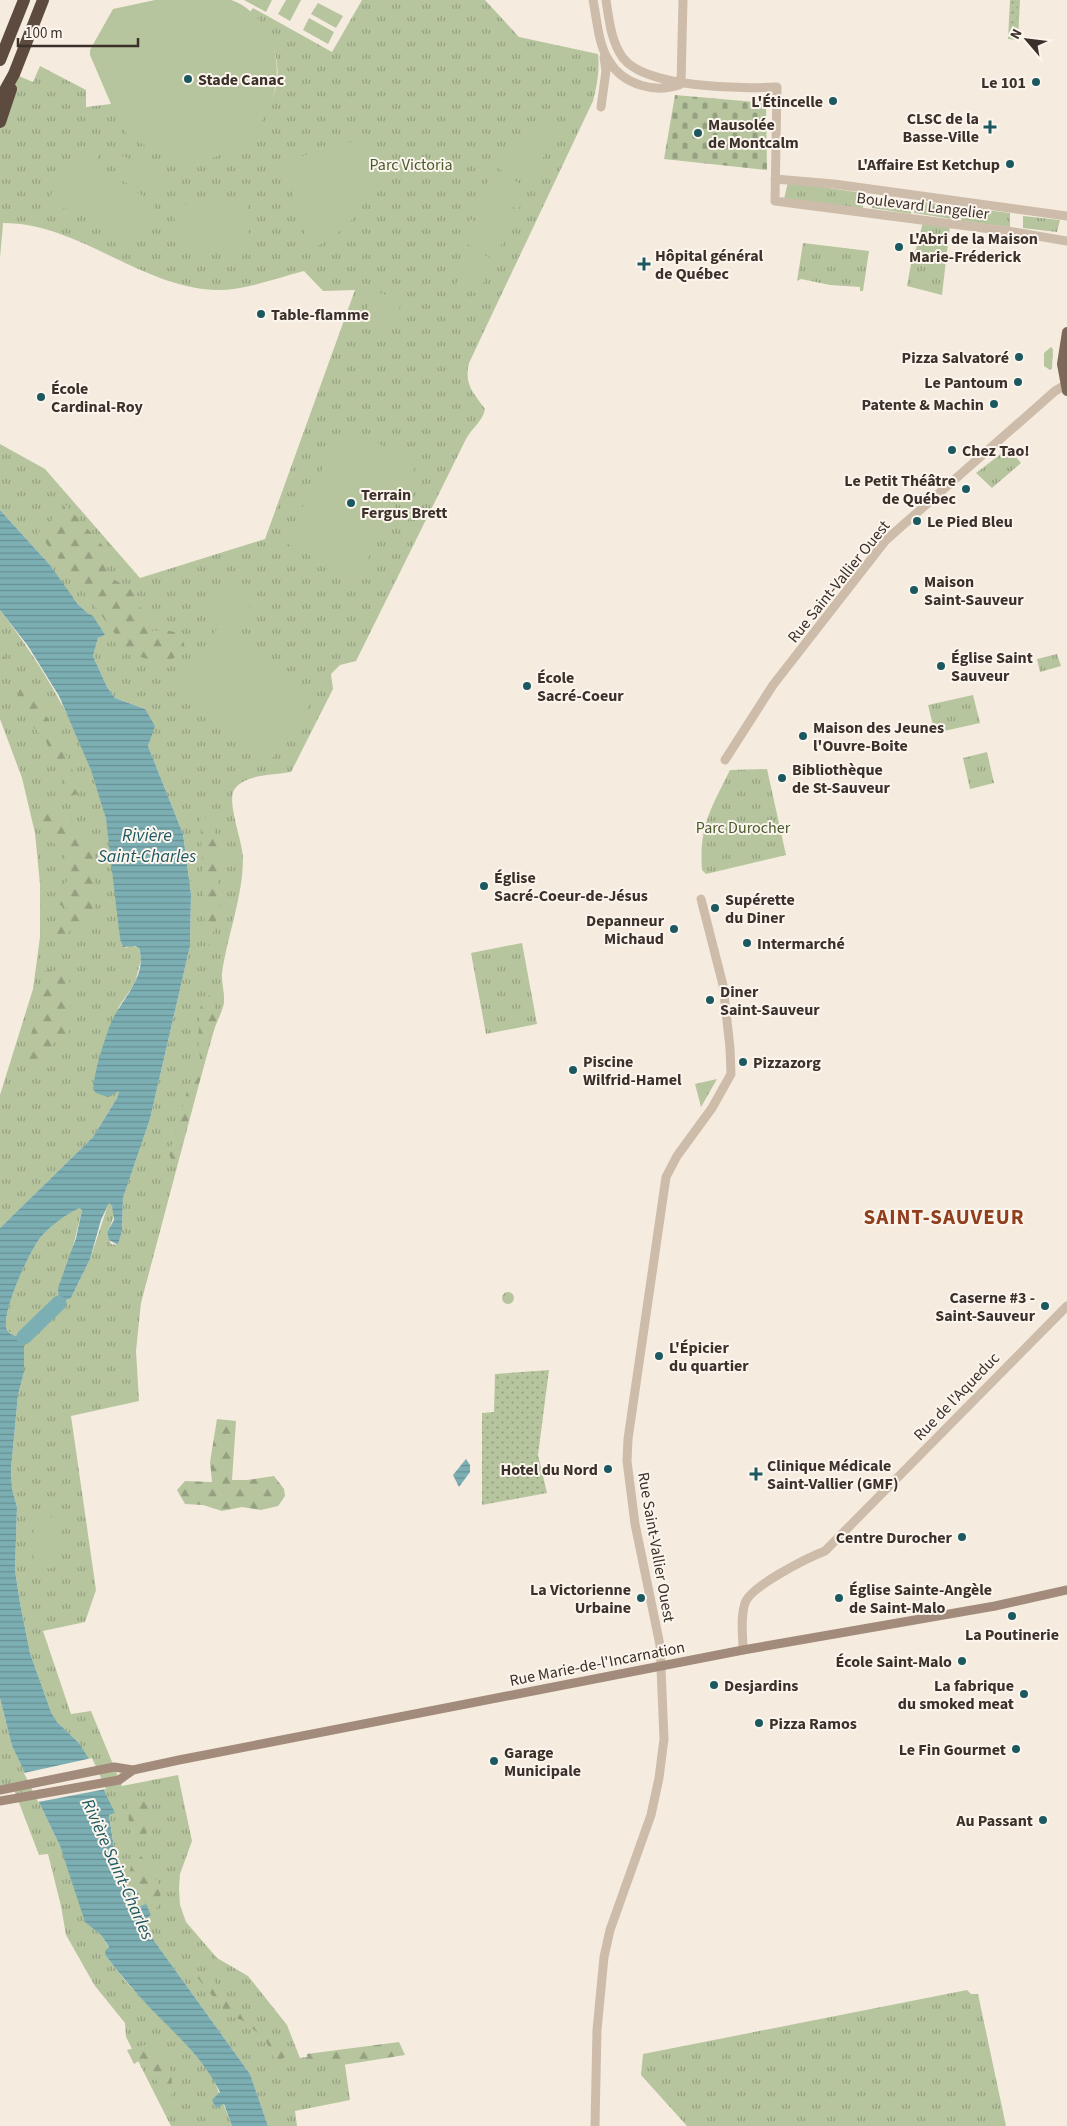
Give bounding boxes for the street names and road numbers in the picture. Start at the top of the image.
street label: Boulevard Langelier [855,187,991,225]
street label: Rue Saint-Vallier Ouest [782,515,895,647]
street label: Rue de l'Aqueduc [909,1348,1005,1446]
street label: Rue Saint-Vallier Ouest [632,1471,680,1624]
street label: Rue Marie-de-l'Incarnation [508,1636,687,1692]

